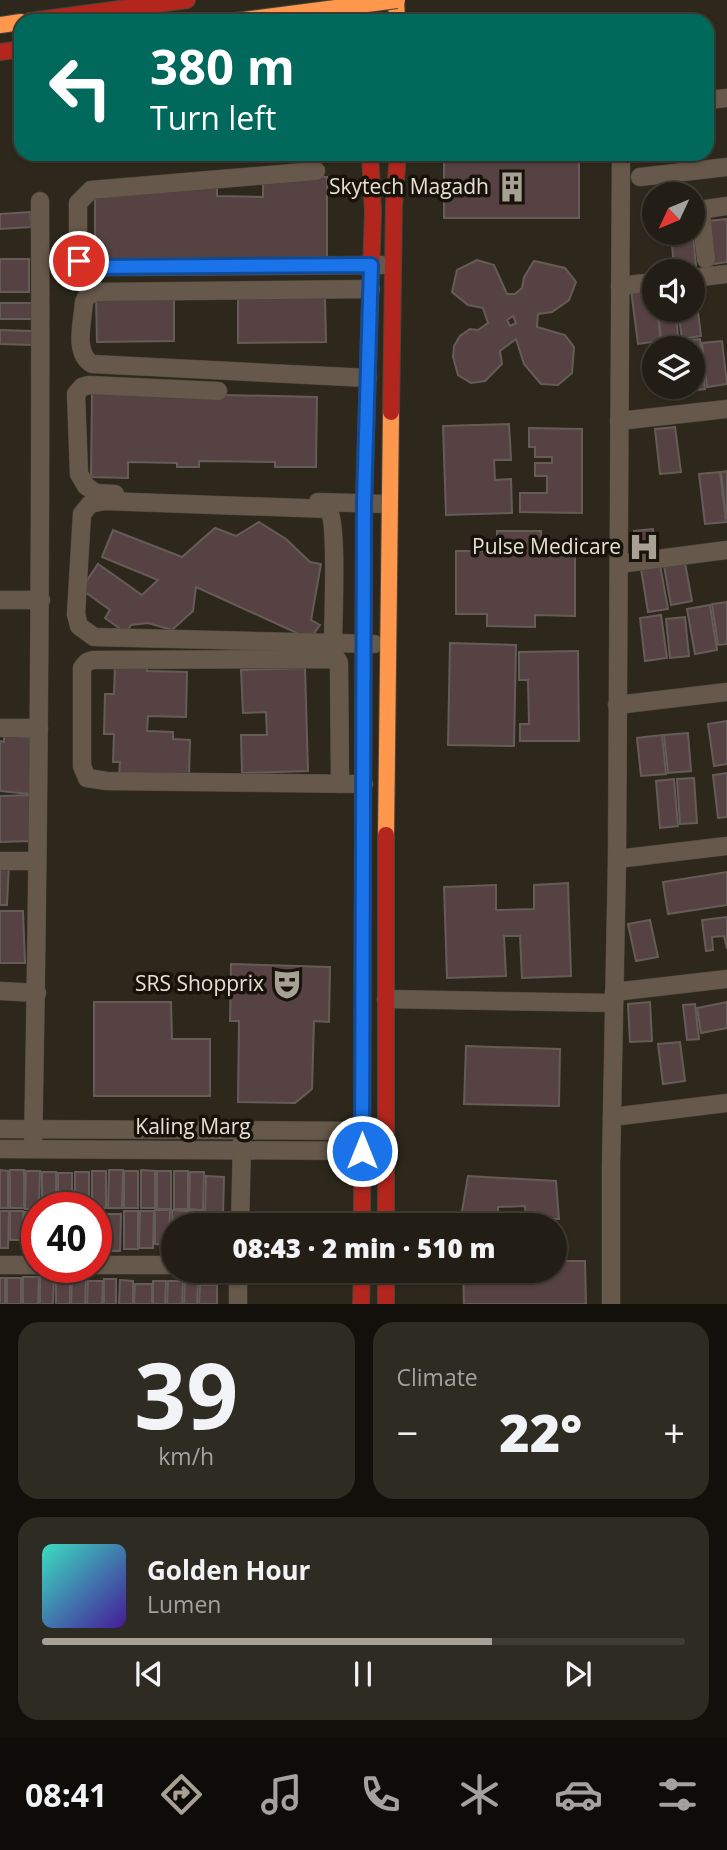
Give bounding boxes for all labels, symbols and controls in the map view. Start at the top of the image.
text: 380 m [150,33,295,99]
icon: left [35,42,126,133]
text: Turn left [150,96,276,139]
building icon: Skytech Magadh [495,170,529,204]
place label: Skytech Magadh [329,172,489,200]
north arrow [642,182,705,245]
map controls [642,182,705,399]
pin [49,231,109,291]
icon: arrive [60,242,98,280]
button: sound [642,259,705,322]
button: layers [642,336,705,399]
hospital icon: Pulse Medicare [627,530,661,564]
place label: Pulse Medicare [472,532,621,560]
theatre icon: SRS Shopprix [270,967,304,1001]
place label: SRS Shopprix [135,969,264,997]
street label: Kaling Marg [135,1112,251,1140]
position arrow [325,1114,399,1188]
speed limit sign: 40 [21,1192,112,1283]
text: 08:43 · 2 min · 510 m [233,1230,495,1266]
text: 39 [134,1332,238,1456]
text: Climate [397,1361,478,1393]
text: 22° [499,1396,582,1467]
text: − [397,1406,418,1458]
text: + [663,1406,685,1458]
text: km/h [158,1440,214,1472]
text: Golden Hour [147,1552,310,1588]
text: Lumen [147,1588,221,1620]
icon: previous [130,1655,168,1693]
icon: pause [344,1655,382,1693]
icon: next [559,1655,597,1693]
icon: directions [157,1770,206,1819]
icon: music [257,1770,306,1819]
icon: phone [356,1770,405,1819]
icon: climate [455,1770,504,1819]
icon: car [554,1770,603,1819]
icon: filters [653,1770,702,1819]
text: 08:41 [25,1773,107,1816]

